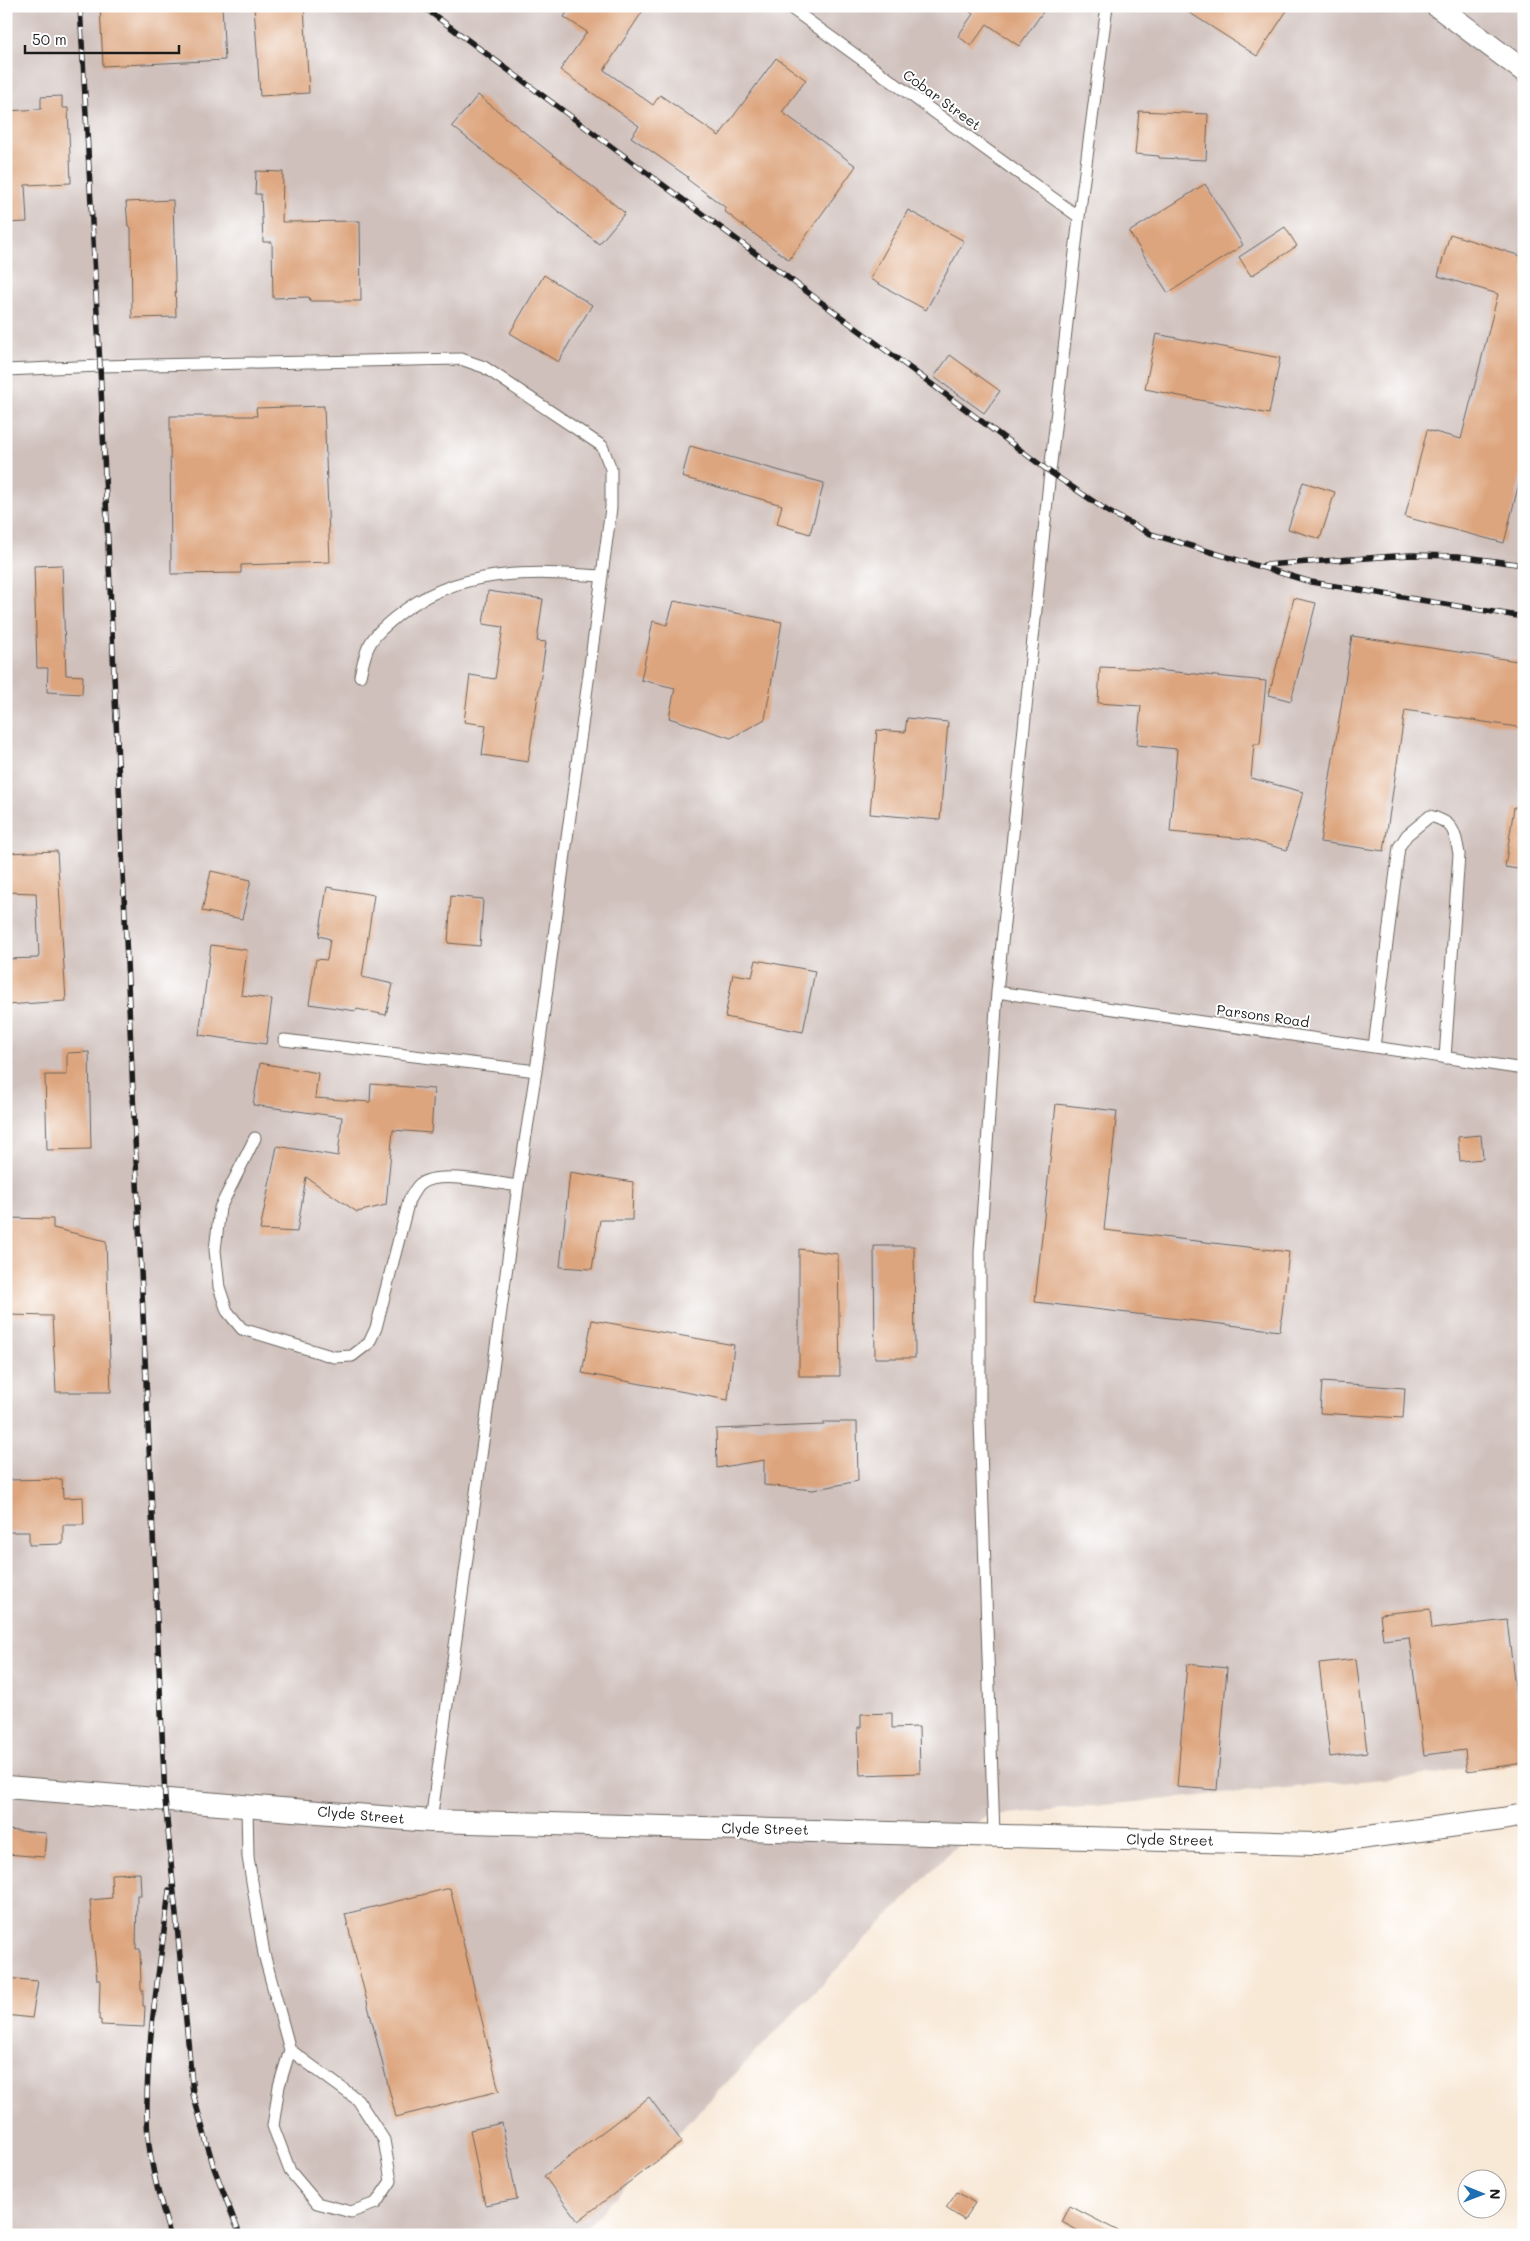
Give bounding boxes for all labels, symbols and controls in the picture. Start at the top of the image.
scale bar [25,22,179,54]
text: 50 m [32,29,67,49]
street label: Cobar Street [899,65,985,134]
street label: Parsons Road [1216,1000,1311,1031]
street label: Clyde Street [317,1801,405,1828]
street label: Clyde Street [721,1818,809,1839]
street label: Clyde Street [1126,1829,1214,1850]
north arrow [1458,2168,1508,2218]
text: N [1486,2189,1505,2200]

